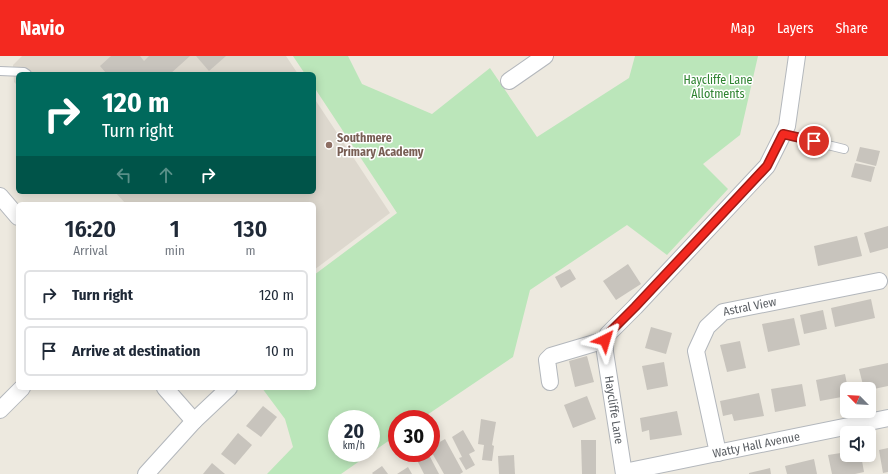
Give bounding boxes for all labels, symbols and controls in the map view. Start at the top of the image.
text: Navio [20,17,65,40]
text: Map [731,20,755,37]
text: Layers [777,20,813,37]
text: Share [835,20,868,37]
park label: Haycliffe Lane Allotments [684,73,753,101]
text: 120 m [102,86,169,119]
icon: right [36,88,88,140]
text: Turn right [102,120,174,142]
pin [797,124,831,158]
icon: arrive [803,130,825,152]
place label: Southmere Primary Academy [337,131,424,159]
marker: Southmere Primary Academy [324,140,334,150]
icon: left [113,164,135,186]
icon: ahead [155,164,177,186]
icon: right [197,164,219,186]
text: 16:20 [64,215,116,243]
text: 1 [170,215,180,243]
text: 130 [233,215,268,243]
text: Arrival [73,243,108,258]
text: min [165,243,185,258]
text: m [245,243,255,258]
icon: right [38,284,60,306]
text: Turn right [72,286,133,304]
text: 120 m [259,286,294,304]
street label: Astral View [722,295,778,319]
position arrow [584,319,626,361]
icon: arrive [38,340,60,362]
text: Arrive at destination [72,342,200,360]
text: 10 m [265,342,294,360]
street label: Haycliffe Lane [602,375,626,445]
north arrow [840,382,876,418]
map controls [840,382,876,462]
speed limit sign: 30 [388,410,440,462]
text: 20 [344,419,364,443]
button: sound [840,426,876,462]
street label: Watty Hall Avenue [711,429,801,461]
text: km/h [343,440,365,452]

